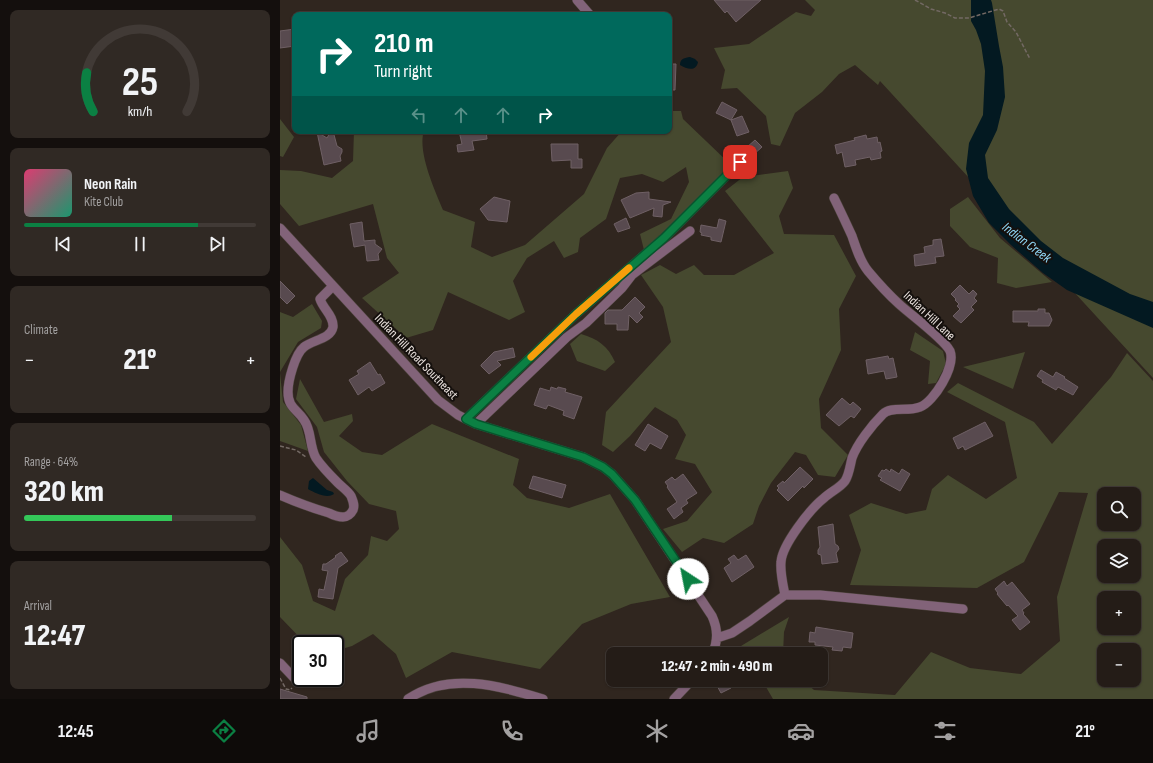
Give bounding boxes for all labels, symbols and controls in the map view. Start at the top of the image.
text: 210 m [374,27,434,60]
icon: right [308,28,360,80]
text: 25 [122,58,158,107]
text: Turn right [374,61,432,82]
text: km/h [128,102,152,119]
icon: left [408,104,430,126]
icon: ahead [450,104,472,126]
icon: ahead [492,104,514,126]
icon: right [534,104,556,126]
pin [723,145,757,179]
icon: arrive [729,151,751,173]
text: Neon Rain [84,175,137,194]
text: Kite Club [84,194,123,210]
water label: Indian Creek [999,218,1055,267]
icon: previous [52,233,74,255]
icon: pause [129,233,151,255]
icon: next [206,233,228,255]
street label: Indian Hill Lane [900,288,959,344]
street label: Indian Hill Road Southeast [371,310,461,403]
text: Climate [24,322,58,338]
text: 21° [123,342,157,378]
text: − [24,347,35,374]
text: + [245,347,256,374]
text: Range · 64% [24,454,78,470]
text: 320 km [24,474,104,510]
map controls [1097,487,1141,687]
button: search [1097,487,1141,531]
button: layers [1097,539,1141,583]
position arrow [667,558,709,600]
button: + [1097,591,1141,635]
text: Arrival [24,598,52,614]
text: 12:47 [24,618,85,654]
speed limit sign: 30 [292,635,344,687]
button: − [1097,643,1141,687]
text: 12:47 · 2 min · 490 m [662,657,772,676]
icon: directions [210,717,238,745]
icon: music [354,717,382,745]
icon: phone [498,717,526,745]
icon: climate [643,717,671,745]
icon: car [787,717,815,745]
icon: filters [931,717,959,745]
text: 12:45 [58,721,94,742]
text: 21° [1075,721,1095,742]

